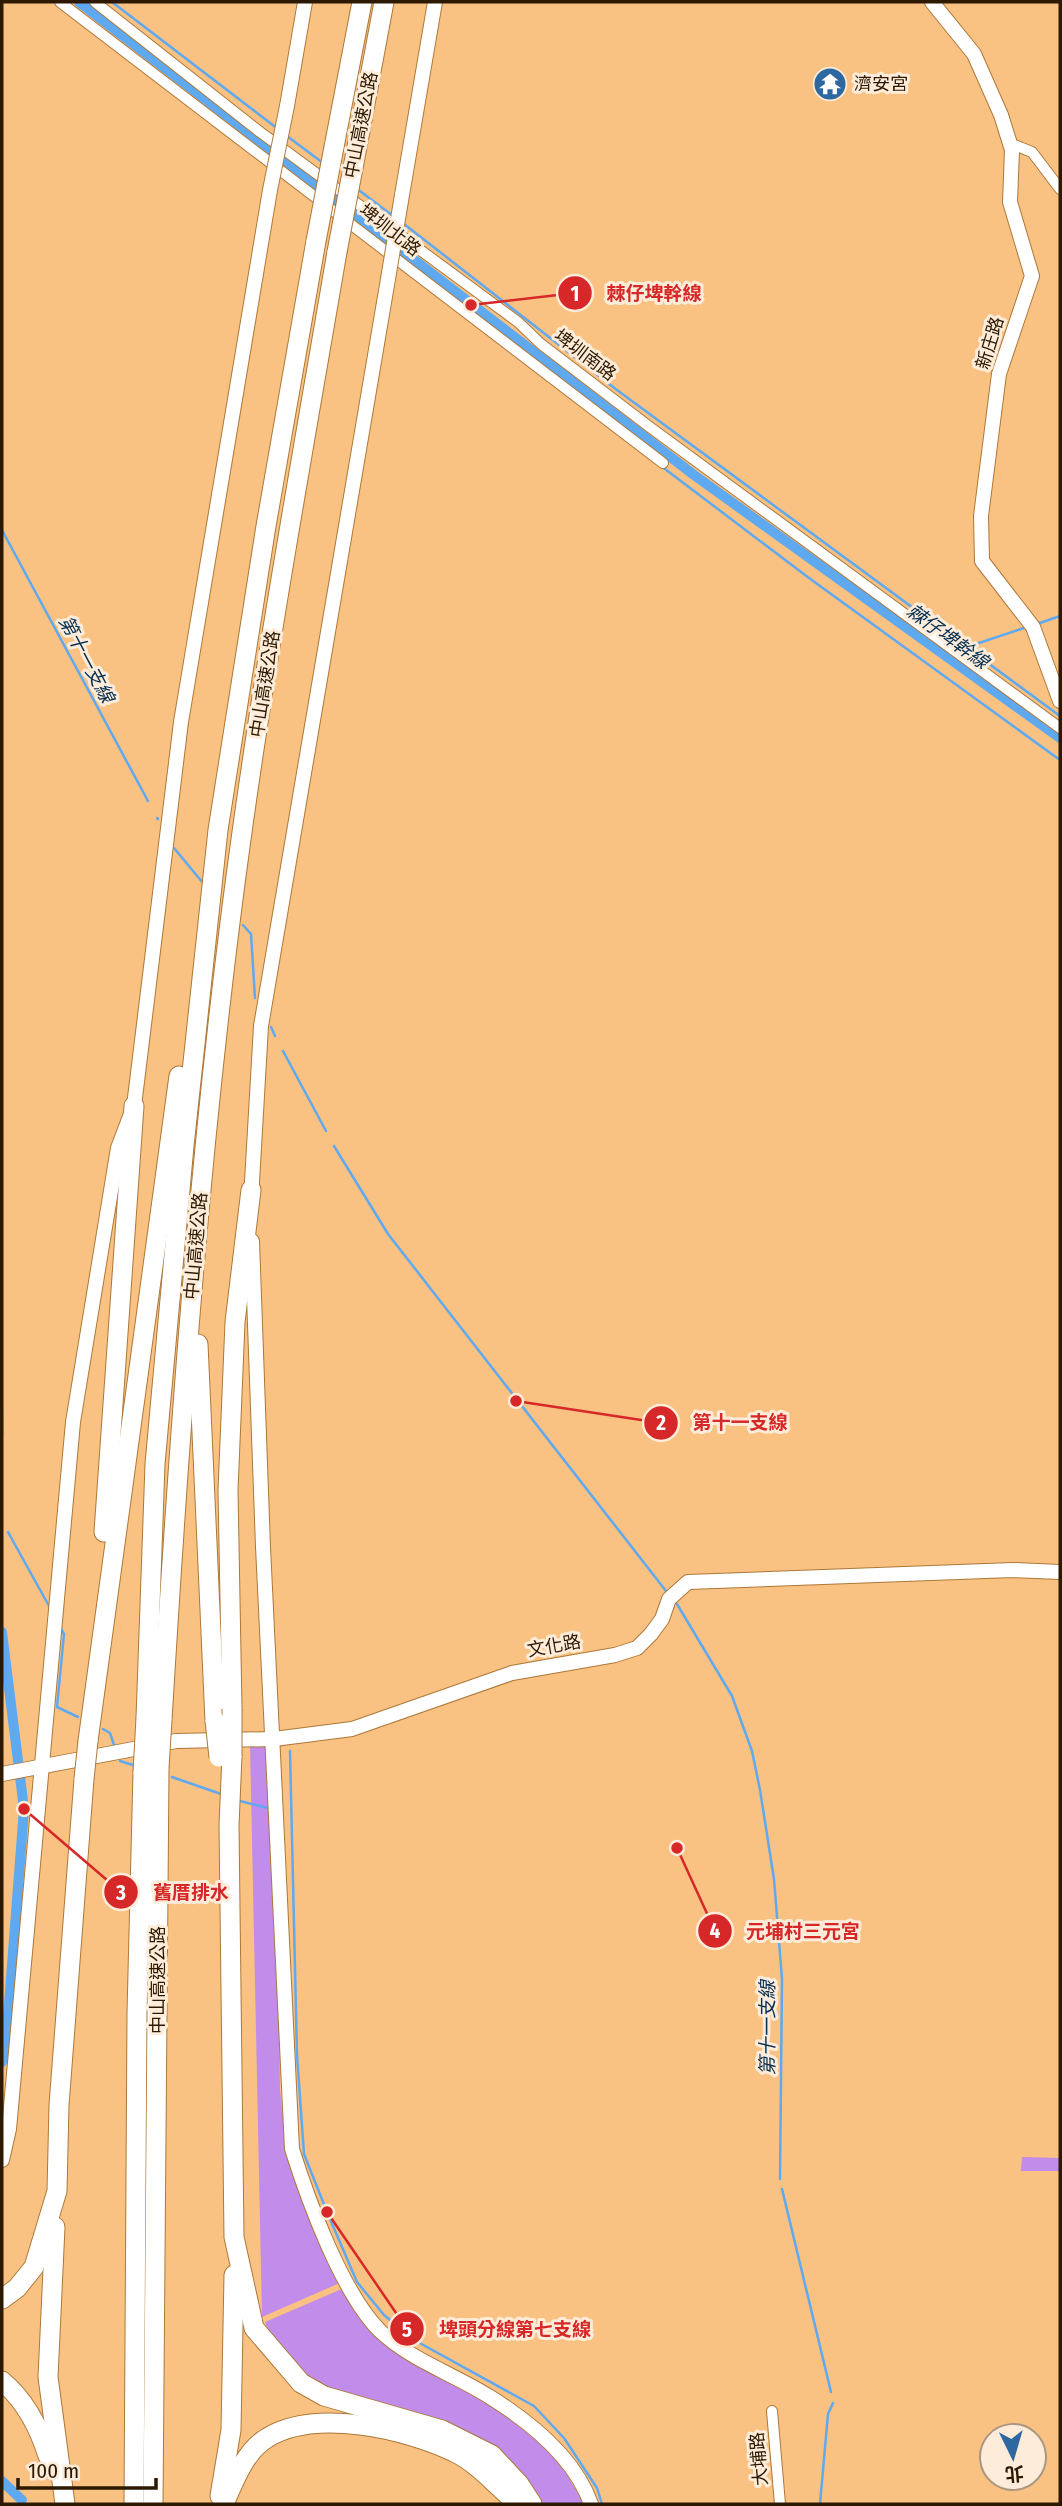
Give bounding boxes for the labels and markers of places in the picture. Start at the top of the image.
temple icon: 濟安宮 [811,65,849,103]
place label: 濟安宮 [854,73,908,95]
callout: 棘仔埤幹線 [558,273,716,313]
callout: 第十一支線 [643,1403,801,1443]
callout: 舊厝排水 [104,1872,243,1912]
callout: 元埔村三元宮 [697,1911,874,1951]
callout: 埤頭分線第七支線 [390,2309,605,2349]

